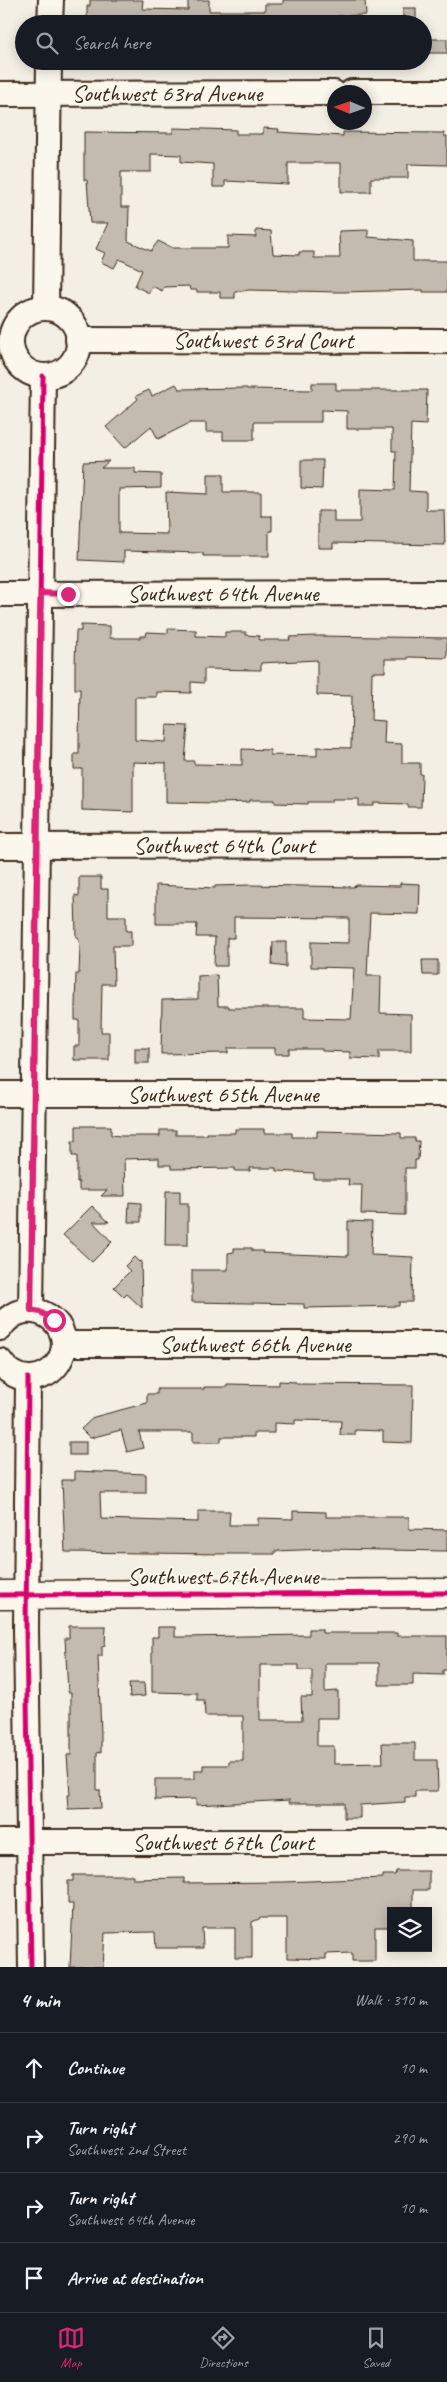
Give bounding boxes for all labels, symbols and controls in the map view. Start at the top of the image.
search box [15,15,432,70]
icon: search [33,29,61,57]
text: Search here [73,31,150,55]
street label: Southwest 63rd Avenue [72,78,264,108]
north arrow [327,85,372,130]
street label: Southwest 63rd Court [173,325,355,355]
street label: Southwest 64th Avenue [127,578,321,608]
route end [57,583,80,606]
street label: Southwest 64th Court [133,830,317,860]
street label: Southwest 65th Avenue [127,1079,321,1109]
route start [43,1309,66,1332]
street label: Southwest 66th Avenue [159,1329,353,1359]
street label: Southwest 67th Avenue [127,1561,321,1591]
street label: Southwest 67th Court [132,1827,316,1857]
map controls [387,1907,432,1952]
button: layers [387,1907,432,1952]
text: 4 min [20,1987,60,2013]
text: Walk · 310 m [355,1990,427,2010]
icon: ahead [20,2054,48,2082]
text: Continue [67,2056,124,2080]
text: 10 m [400,2058,427,2078]
text: Turn right [67,2116,134,2140]
icon: right [20,2124,48,2152]
text: 290 m [393,2128,427,2148]
text: Southwest 2nd Street [67,2140,186,2160]
text: Turn right [67,2186,134,2210]
icon: right [20,2194,48,2222]
text: 10 m [400,2198,427,2218]
text: Southwest 64th Avenue [67,2210,195,2230]
icon: arrive [20,2264,48,2292]
text: Arrive at destination [67,2266,203,2290]
tab: Map [57,2324,85,2371]
tab: Directions [199,2324,248,2371]
tab: Saved [362,2324,390,2371]

